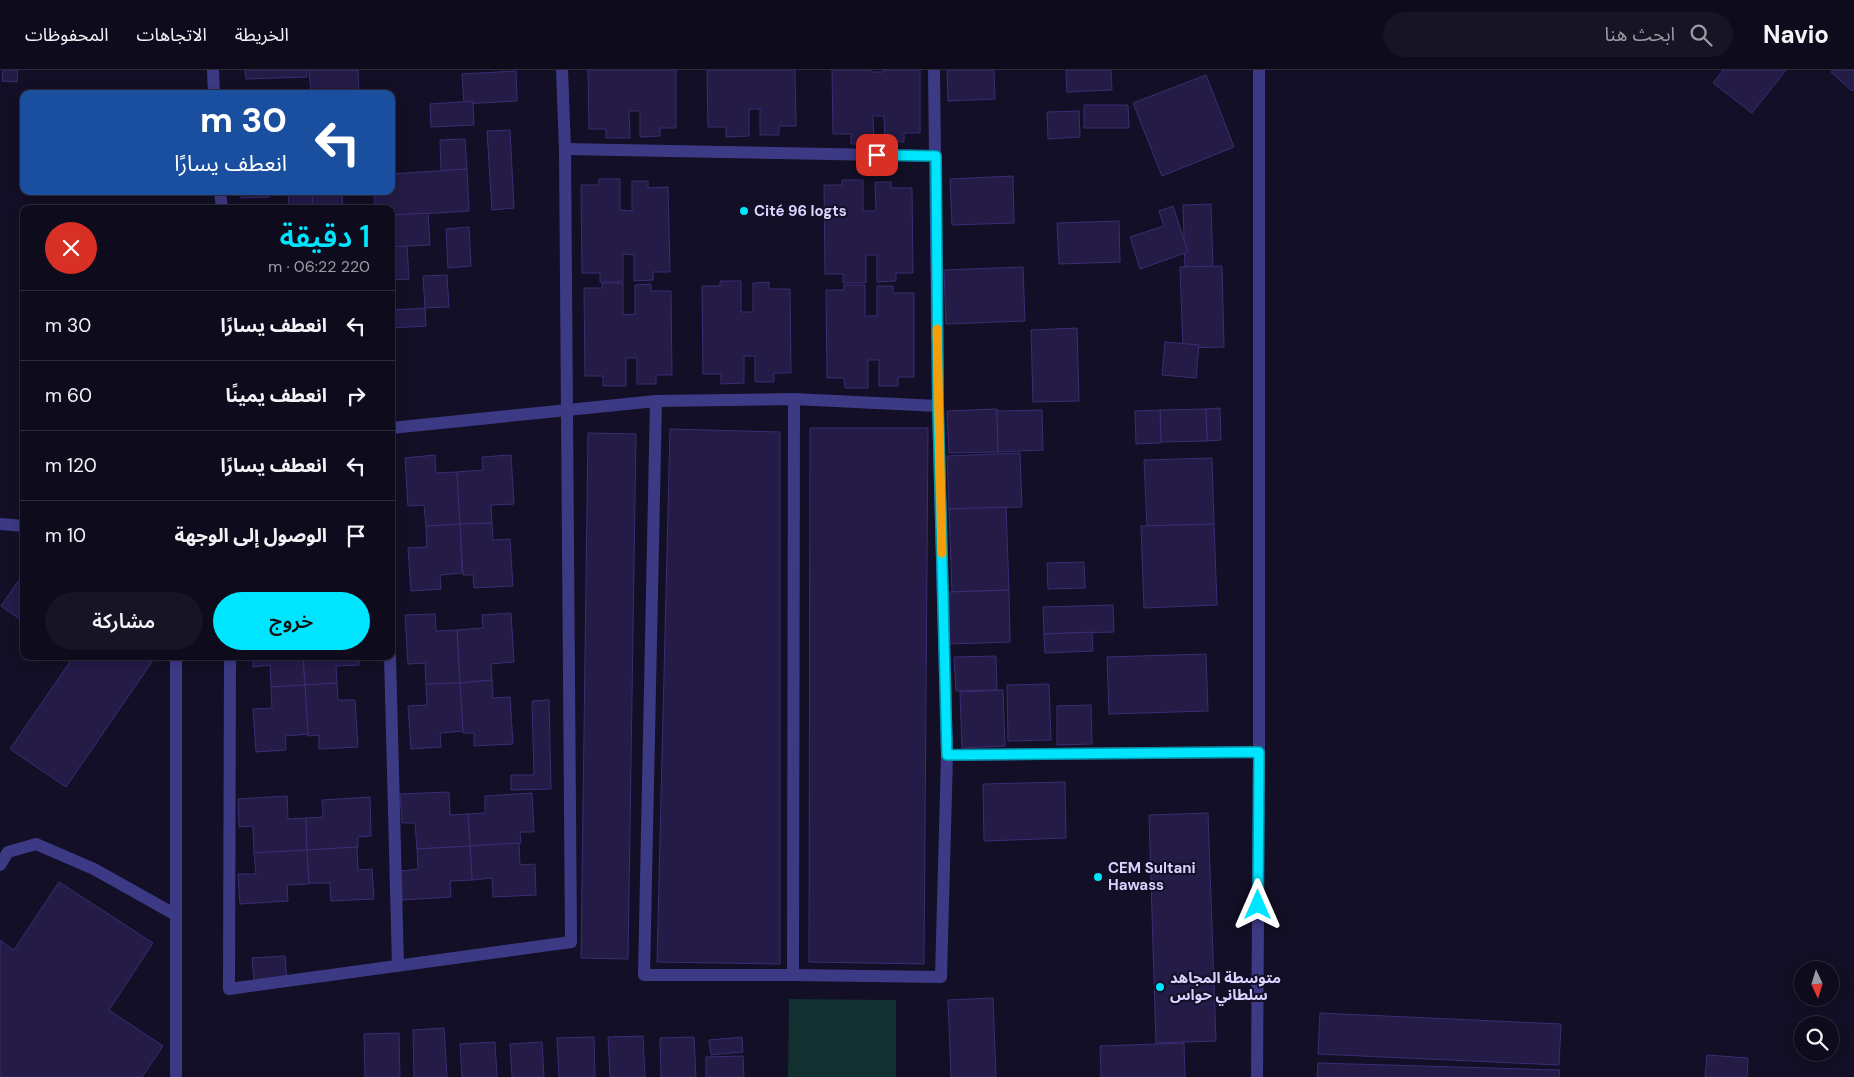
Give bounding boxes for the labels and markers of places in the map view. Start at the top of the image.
pin [856,134,898,176]
place label: Cité 96 logts [754,201,847,221]
marker: Cité 96 logts [738,205,750,217]
place label: CEM Sultani Hawass [1108,858,1196,895]
marker: CEM Sultani Hawass [1092,871,1104,883]
place label: متوسطة المجاهد سلطاني حواس [1170,968,1281,1006]
marker: متوسطة المجاهد سلطاني حواس [1154,981,1166,993]

